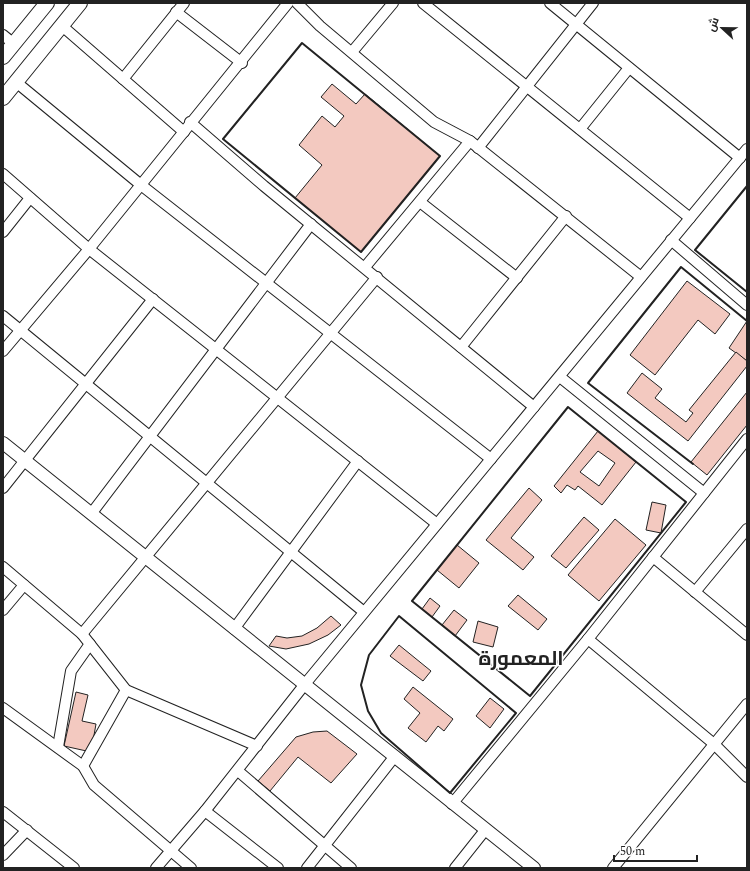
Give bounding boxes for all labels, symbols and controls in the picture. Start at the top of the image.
north arrow [702,8,742,48]
text: ش [703,15,724,34]
district label: المعمورة [478,644,564,674]
scale bar [614,837,697,863]
text: 50 m [620,842,645,861]

